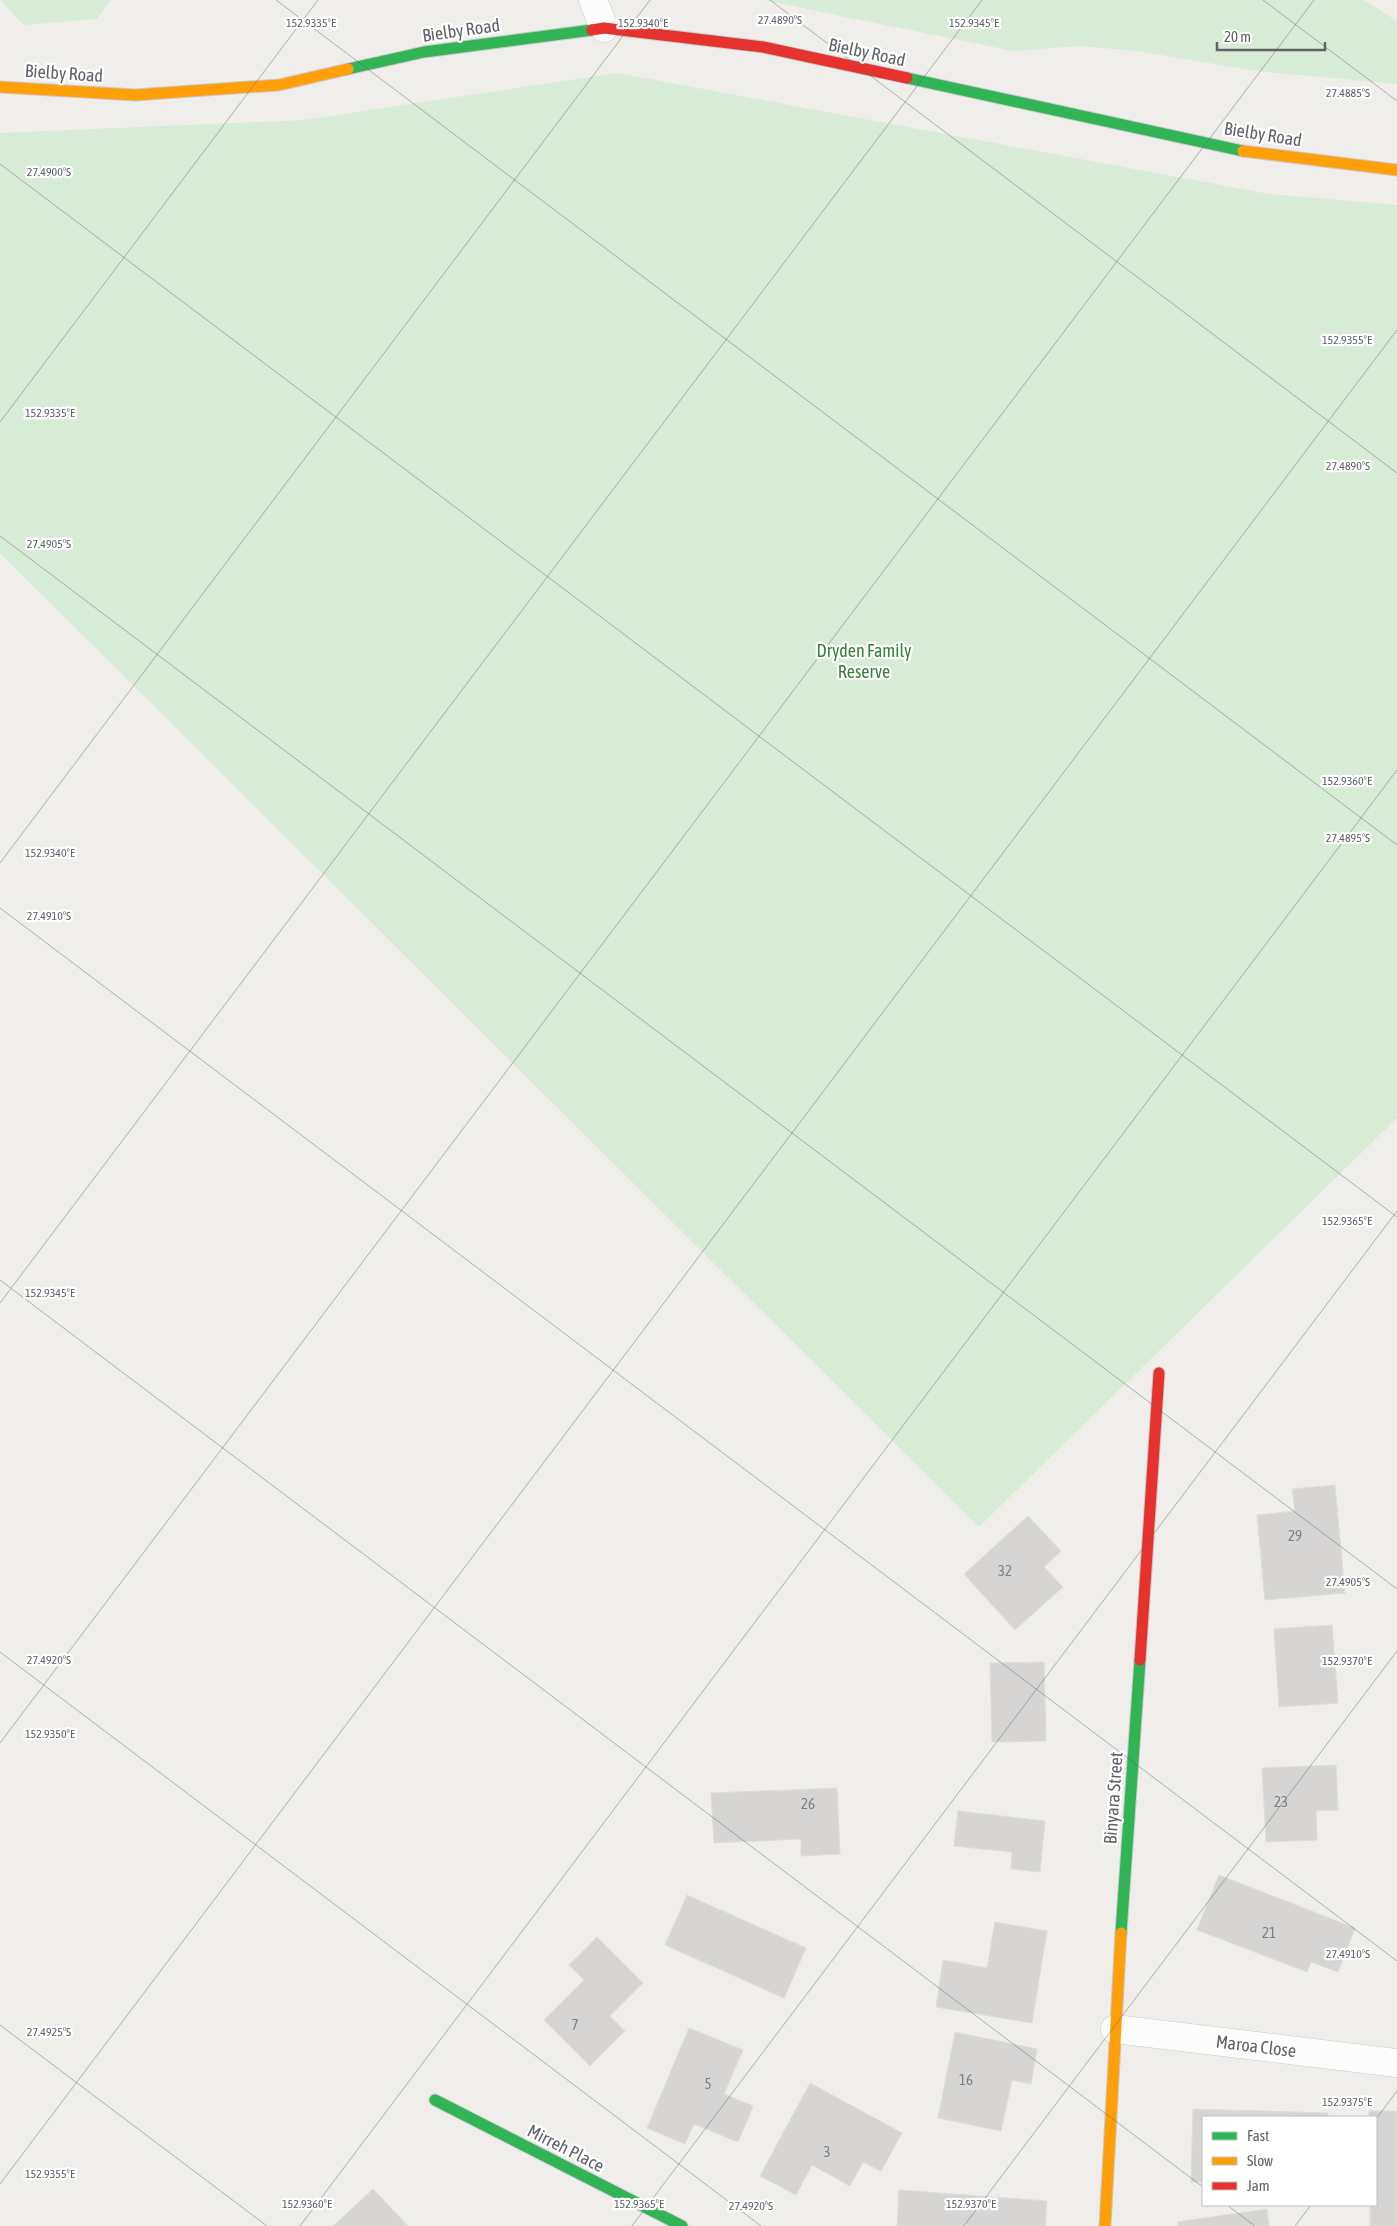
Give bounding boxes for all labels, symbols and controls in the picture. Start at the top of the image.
text: 27.4890°S [758,13,802,27]
street label: Bielby Road [421,14,501,46]
text: 152.9335°E [286,16,336,30]
text: 152.9340°E [618,16,668,30]
text: 152.9345°E [949,16,999,30]
scale bar [1217,20,1324,52]
text: 20 m [1224,28,1251,45]
street label: Bielby Road [827,34,907,70]
street label: Bielby Road [24,60,104,86]
text: 27.4885°S [1326,86,1370,100]
street label: Bielby Road [1223,118,1303,150]
text: 27.4900°S [27,165,71,179]
text: 152.9355°E [1322,333,1372,347]
text: 152.9335°E [25,406,75,420]
text: 27.4890°S [1326,459,1370,473]
text: 27.4905°S [27,537,71,551]
park label: Dryden Family Reserve [817,640,911,682]
text: 152.9360°E [1322,774,1372,788]
text: 27.4895°S [1326,831,1370,845]
text: 152.9340°E [25,846,75,860]
text: 27.4910°S [27,909,71,923]
text: 152.9365°E [1322,1214,1372,1228]
text: 152.9345°E [25,1286,75,1300]
house number: 29 [1288,1527,1302,1544]
house number: 32 [998,1562,1012,1579]
text: 27.4905°S [1326,1575,1370,1589]
text: 27.4920°S [27,1653,71,1667]
text: 152.9370°E [1322,1654,1372,1668]
text: 152.9350°E [25,1727,75,1741]
street label: Binyara Street [1099,1751,1127,1845]
house number: 23 [1274,1793,1288,1810]
house number: 26 [801,1795,815,1812]
house number: 21 [1262,1924,1276,1941]
text: 27.4910°S [1326,1947,1370,1961]
house number: 7 [571,2016,579,2033]
text: 27.4925°S [27,2025,71,2039]
street label: Maroa Close [1215,2031,1297,2061]
house number: 16 [959,2071,973,2088]
house number: 5 [704,2075,712,2092]
text: 152.9375°E [1322,2095,1372,2109]
legend [1202,2116,1377,2206]
street label: Mirreh Place [524,2120,608,2176]
text: Fast [1247,2127,1269,2144]
house number: 3 [823,2143,831,2160]
text: Slow [1247,2152,1273,2169]
text: 152.9355°E [25,2167,75,2181]
text: Jam [1247,2177,1270,2194]
text: 152.9360°E [282,2197,332,2211]
text: 152.9365°E [614,2197,664,2211]
text: 152.9370°E [946,2197,996,2211]
text: 27.4920°S [729,2199,773,2213]

